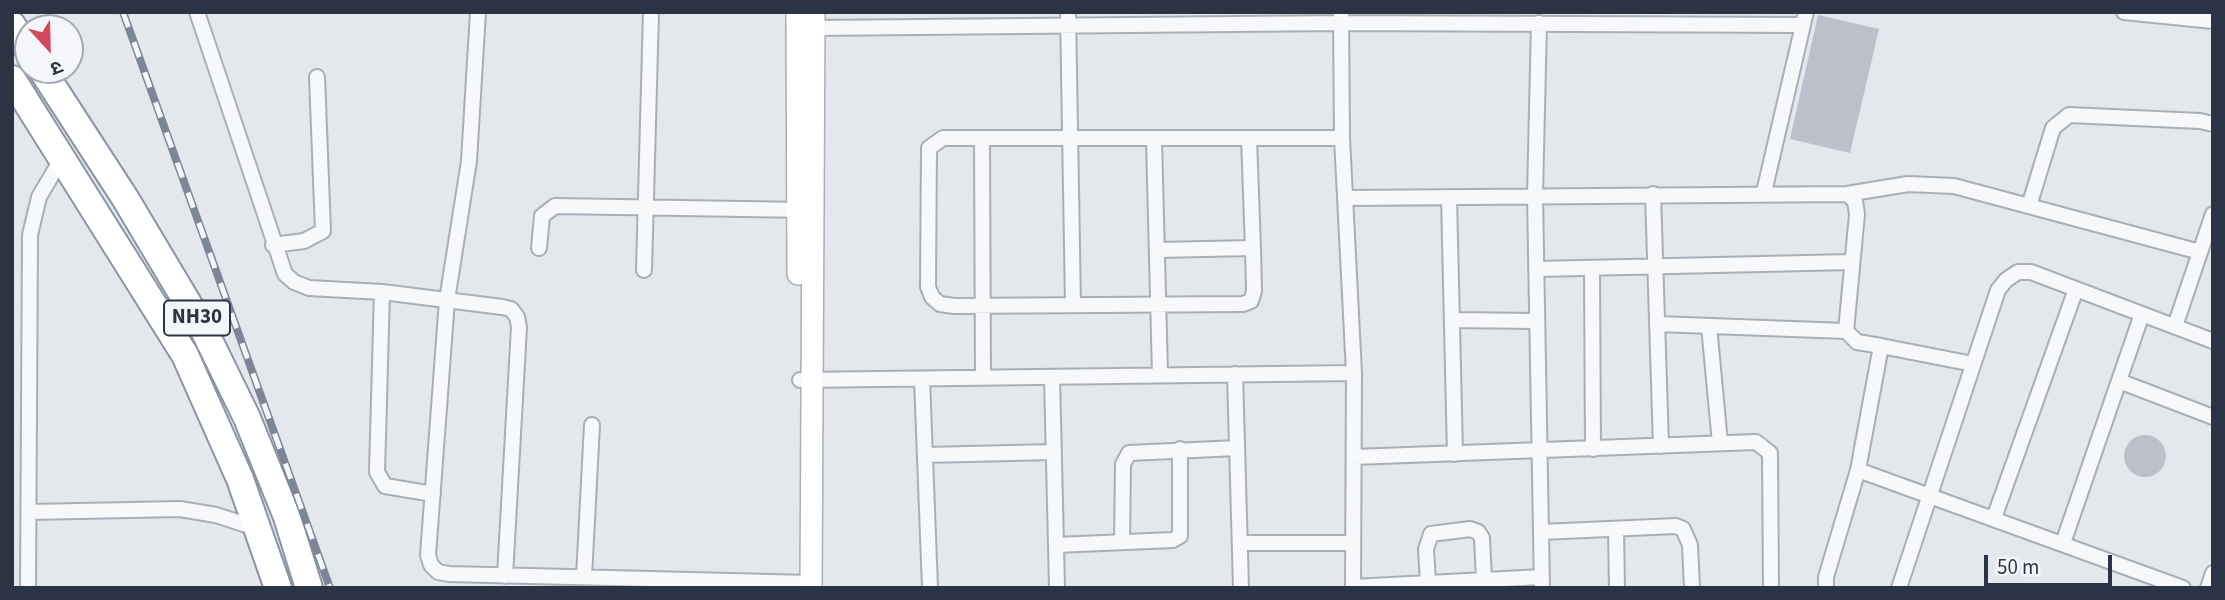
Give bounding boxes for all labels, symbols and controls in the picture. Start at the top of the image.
north arrow [14,14,84,84]
text: उ [46,52,67,82]
road number: NH30 [164,300,230,336]
scale bar [1987,540,2115,584]
text: 50 m [1997,552,2039,582]

